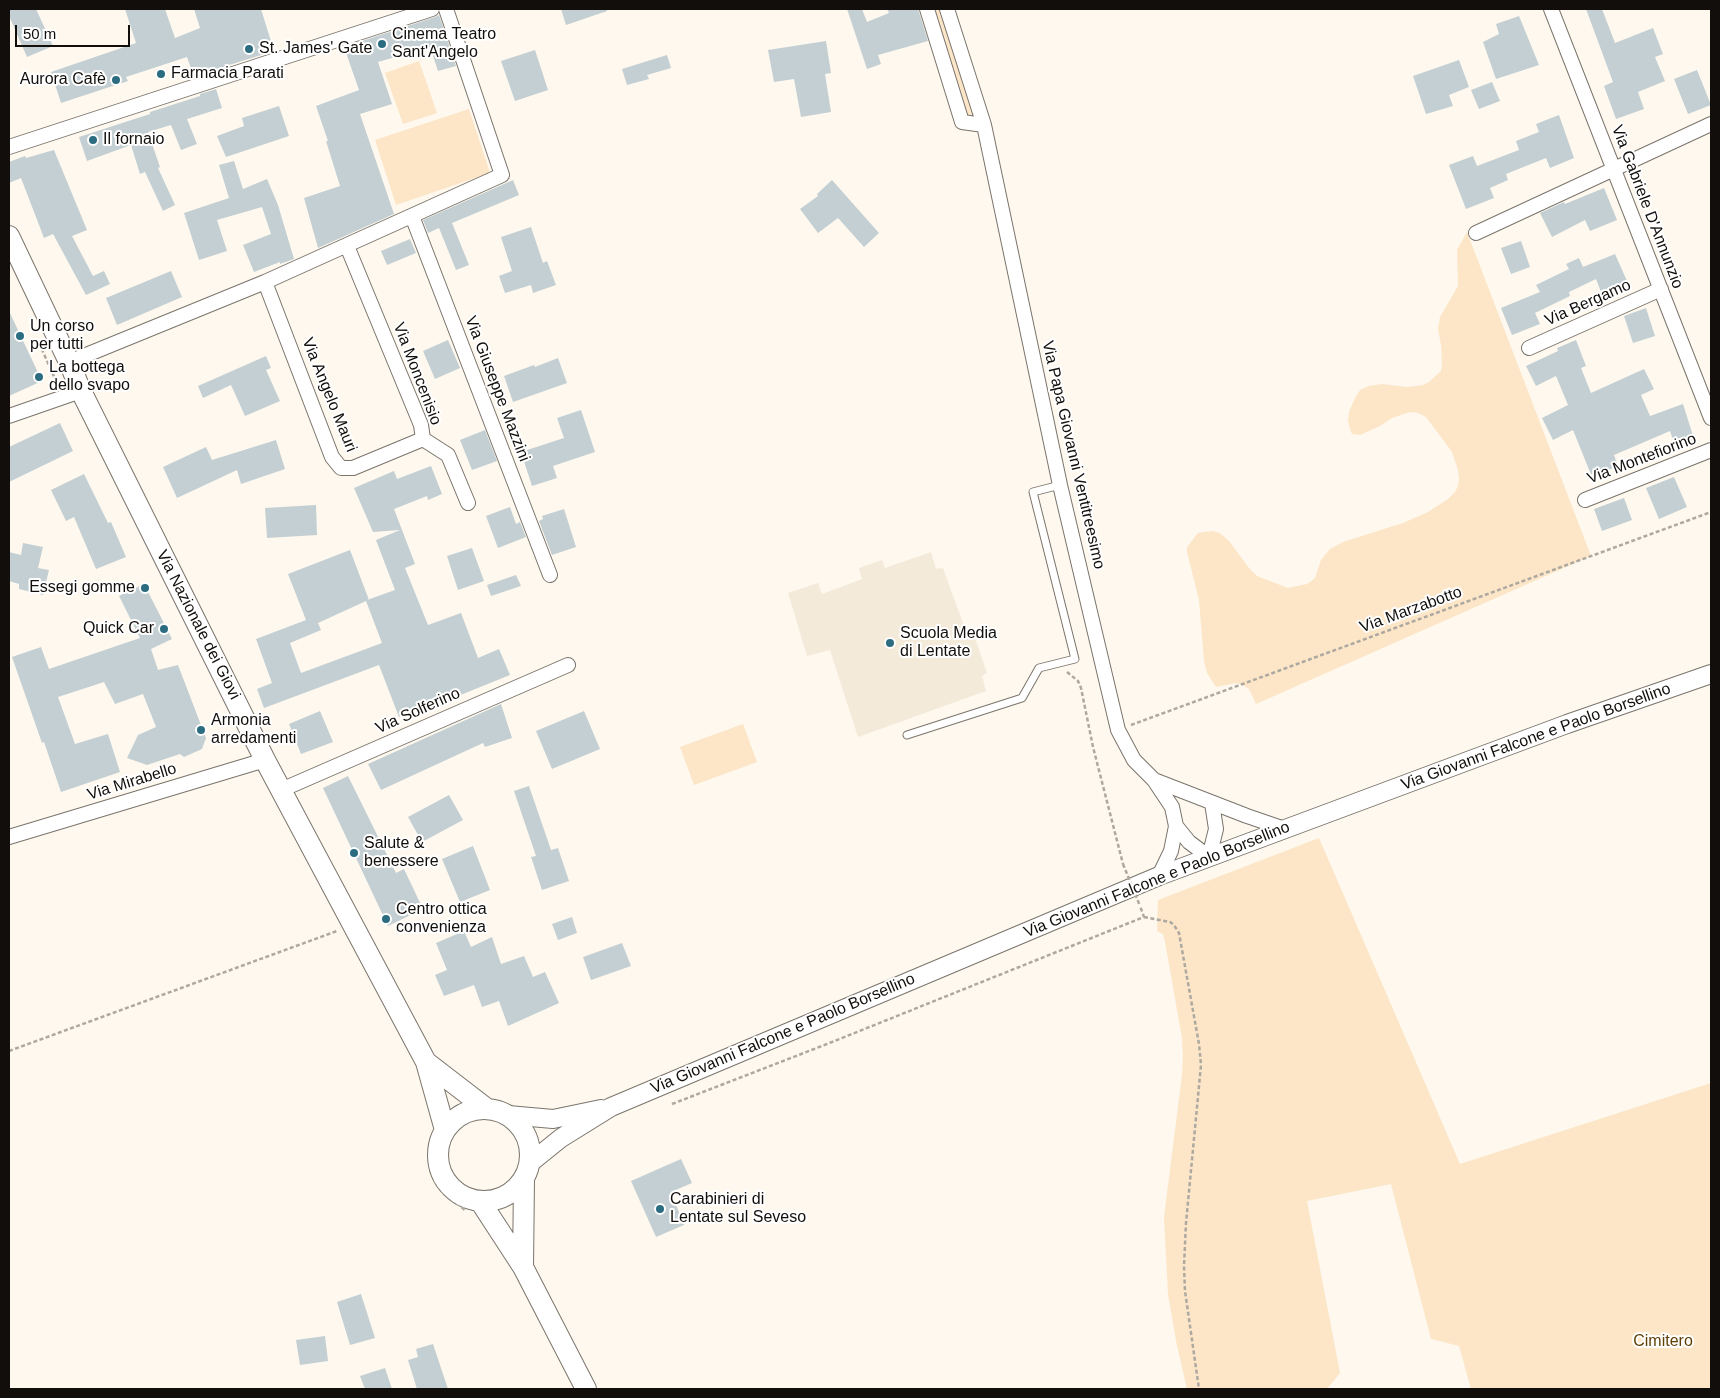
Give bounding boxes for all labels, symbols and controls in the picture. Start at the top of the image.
scale bar [18,15,132,47]
text: 50 m [23,25,56,42]
place label: Cinema Teatro Sant'Angelo [392,25,496,63]
marker: Cinema Teatro Sant'Angelo [376,38,388,50]
place label: St. James' Gate [259,39,372,59]
marker: St. James' Gate [243,43,255,55]
place label: Farmacia Parati [171,64,284,84]
marker: Farmacia Parati [155,68,167,80]
place label: Aurora Cafè [20,70,106,90]
marker: Aurora Cafè [110,74,122,86]
street label: Via Gabriele D'Annunzio [1607,123,1687,291]
place label: Il fornaio [103,130,164,150]
marker: Il fornaio [87,134,99,146]
street label: Via Bergamo [1542,275,1634,331]
street label: Via Giuseppe Mazzini [460,313,534,465]
place label: Un corso per tutti [30,317,94,355]
street label: Via Moncenisio [389,320,445,428]
marker: Un corso per tutti [14,330,26,342]
street label: Via Angelo Mauri [297,335,361,455]
street label: Via Papa Giovanni Ventitreesimo [1037,339,1109,571]
place label: La bottega dello svapo [49,358,130,396]
marker: La bottega dello svapo [33,371,45,383]
street label: Via Montefiorino [1585,429,1699,489]
street label: Via Nazionale dei Giovi [152,547,244,703]
place label: Essegi gomme [29,578,135,598]
marker: Essegi gomme [139,582,151,594]
street label: Via Marzabotto [1357,583,1465,637]
place label: Quick Car [83,619,154,639]
marker: Quick Car [158,623,170,635]
place label: Scuola Media di Lentate [900,624,997,662]
marker: Scuola Media di Lentate [884,637,896,649]
street label: Via Giovanni Falcone e Paolo Borsellino [1399,679,1673,795]
street label: Via Solferino [373,684,463,738]
place label: Armonia arredamenti [211,711,296,749]
marker: Armonia arredamenti [195,724,207,736]
street label: Via Mirabello [85,759,179,805]
street label: Via Giovanni Falcone e Paolo Borsellino [1021,818,1293,942]
place label: Salute & benessere [364,834,439,872]
marker: Salute & benessere [348,847,360,859]
place label: Centro ottica convenienza [396,900,487,938]
marker: Centro ottica convenienza [380,913,392,925]
street label: Via Giovanni Falcone e Paolo Borsellino [648,969,918,1099]
place label: Carabinieri di Lentate sul Seveso [670,1190,806,1228]
marker: Carabinieri di Lentate sul Seveso [654,1203,666,1215]
park label: Cimitero [1633,1332,1693,1352]

